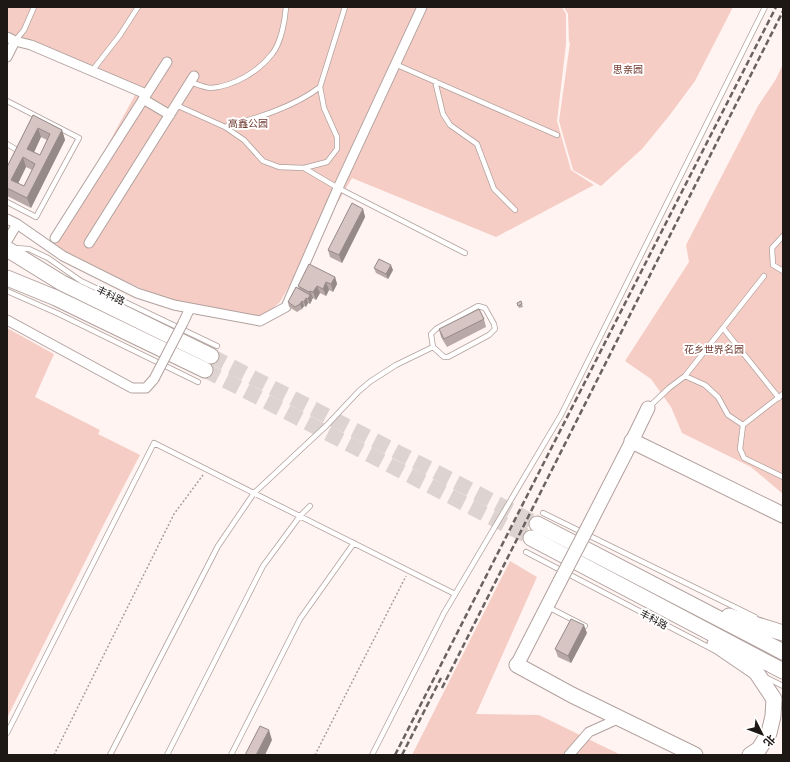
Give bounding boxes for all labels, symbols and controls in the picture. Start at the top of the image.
park label: 思亲园 [613,63,643,75]
park label: 高鑫公园 [228,117,268,129]
street label: 丰科路 [95,283,127,307]
park label: 花乡世界名园 [684,343,744,355]
street label: 丰科路 [638,607,670,631]
north arrow [742,714,782,754]
text: 北 [761,733,778,749]

